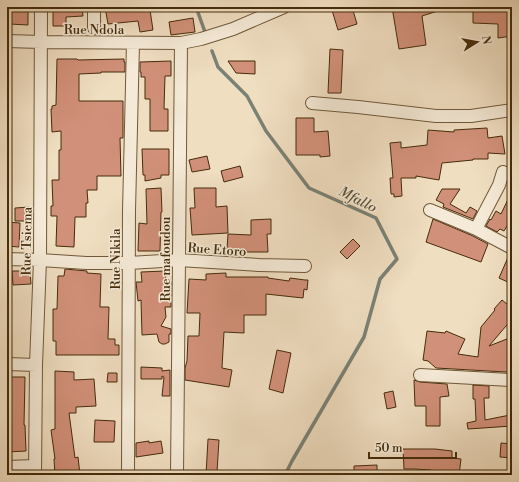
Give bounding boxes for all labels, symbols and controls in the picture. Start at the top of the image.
street label: Rue Ndola [64,22,125,38]
north arrow [457,22,497,62]
text: N [478,35,494,46]
water label: Mfallo [335,183,380,217]
street label: Rue Tsiema [18,206,36,275]
street label: Rue mafoudou [158,216,174,301]
street label: Rue Nikila [108,228,124,290]
street label: Rue Etoro [187,240,247,260]
scale bar [369,434,456,460]
text: 50 m [375,441,403,456]

